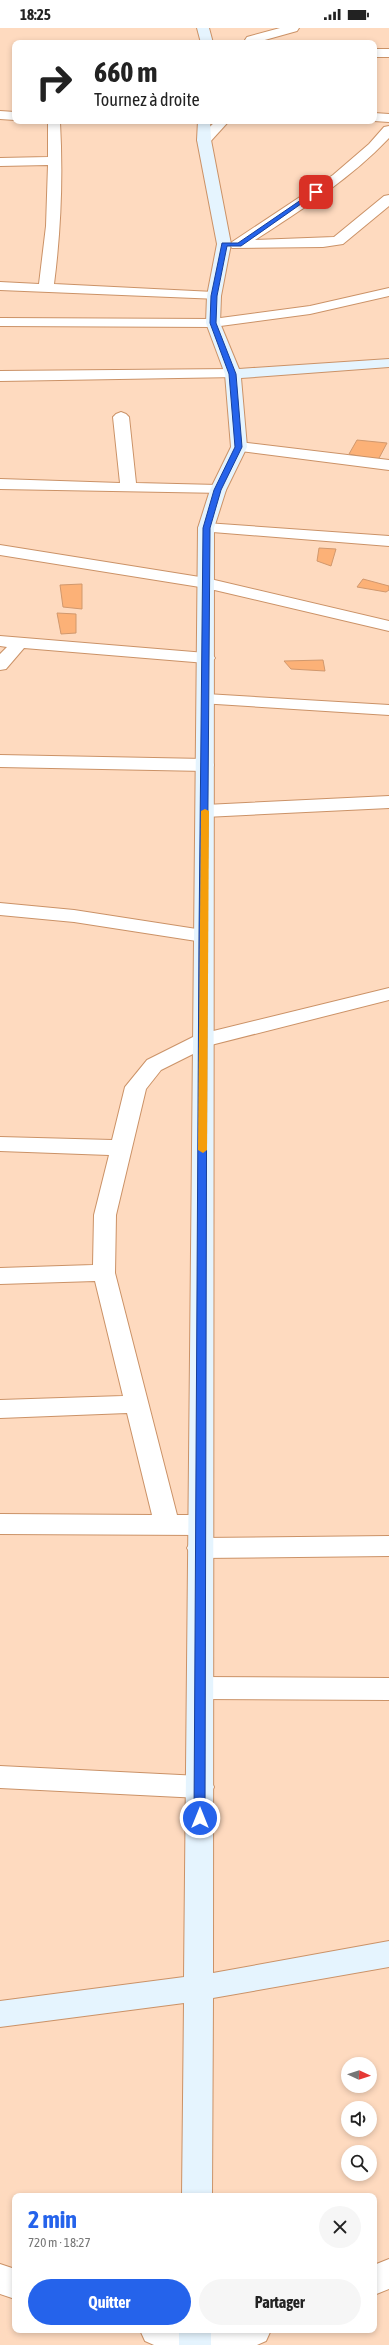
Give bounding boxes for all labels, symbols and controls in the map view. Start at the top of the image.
text: 18:25 [20,6,51,23]
icon: right [28,56,80,108]
text: 660 m [94,56,157,88]
text: Tournez à droite [94,89,200,110]
pin [299,175,333,209]
icon: arrive [305,181,327,203]
position arrow [179,1797,221,1839]
north arrow [341,2057,377,2093]
map controls [341,2057,377,2181]
button: sound [341,2101,377,2137]
button: search [341,2145,377,2181]
text: 2 min [28,2206,77,2233]
button: close [319,2206,361,2248]
text: 720 m · 18:27 [28,2235,91,2250]
button: Quitter [28,2279,191,2325]
button: Partager [199,2279,361,2325]

